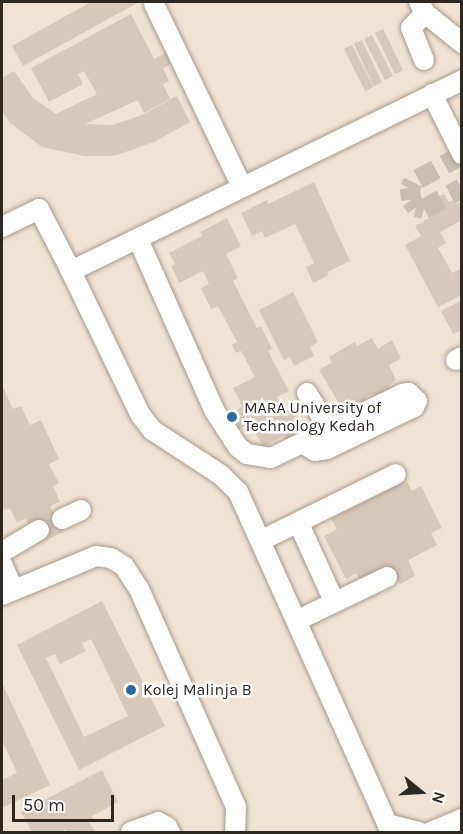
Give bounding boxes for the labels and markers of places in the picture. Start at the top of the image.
place label: MARA University of Technology Kedah [244,398,381,436]
marker: MARA University of Technology Kedah [225,410,239,424]
place label: Kolej Malinja B [143,680,252,700]
marker: Kolej Malinja B [124,683,138,697]

